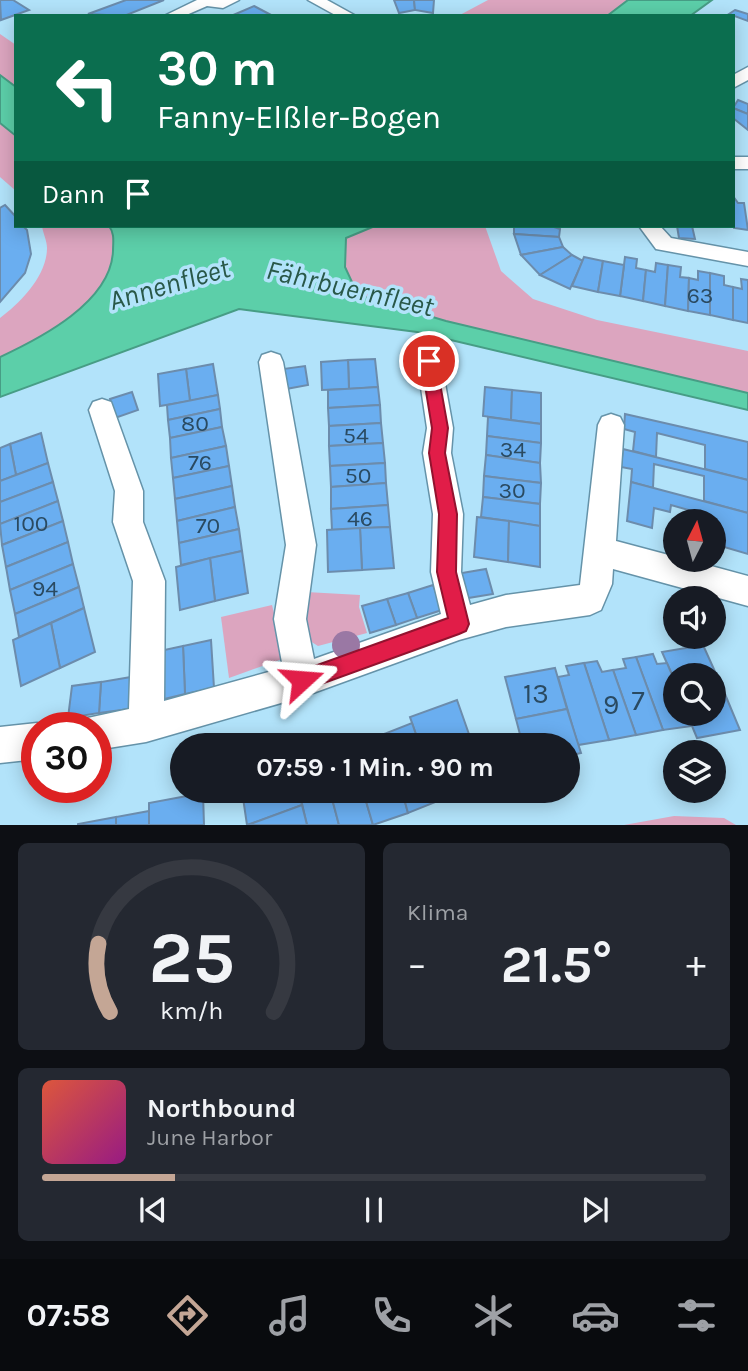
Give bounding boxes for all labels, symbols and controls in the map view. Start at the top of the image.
text: 30 m [157,40,277,97]
icon: left [42,42,133,133]
text: Fanny-Elßler-Bogen [157,99,441,136]
icon: arrive [119,175,157,213]
text: Dann [42,179,105,210]
water label: Annenfleet [105,251,234,317]
water label: Fährbuernfleet [263,253,437,323]
house number: 63 [687,282,713,309]
pin [399,331,459,391]
icon: arrive [410,342,448,380]
house number: 80 [181,410,209,437]
house number: 54 [343,422,369,449]
house number: 34 [500,436,526,463]
house number: 76 [188,449,212,476]
house number: 50 [345,462,371,489]
house number: 30 [498,477,526,504]
house number: 46 [347,505,373,532]
north arrow [663,509,726,572]
map controls [663,509,726,803]
house number: 100 [14,510,48,537]
house number: 70 [196,512,220,539]
house number: 94 [32,575,58,602]
button: sound [663,586,726,649]
position arrow [265,643,339,717]
button: search [663,663,726,726]
house number: 13 [523,677,549,710]
house number: 7 [631,684,645,717]
house number: 9 [603,688,619,721]
speed limit sign: 30 [21,712,112,803]
button: layers [663,740,726,803]
text: 07:59 · 1 Min. · 90 m [256,752,494,783]
text: Klima [407,899,468,926]
text: 25 [148,916,235,1001]
text: 21.5° [501,934,612,995]
text: − [407,942,427,987]
text: + [686,942,706,987]
text: km/h [160,996,223,1025]
text: Northbound [147,1093,296,1124]
text: June Harbor [147,1124,272,1151]
icon: previous [134,1191,172,1229]
icon: pause [355,1191,393,1229]
icon: next [576,1191,614,1229]
icon: directions [163,1291,212,1340]
icon: music [265,1291,314,1340]
icon: phone [367,1291,416,1340]
icon: climate [469,1291,518,1340]
icon: car [571,1291,620,1340]
icon: filters [672,1291,721,1340]
text: 07:58 [26,1297,111,1334]

